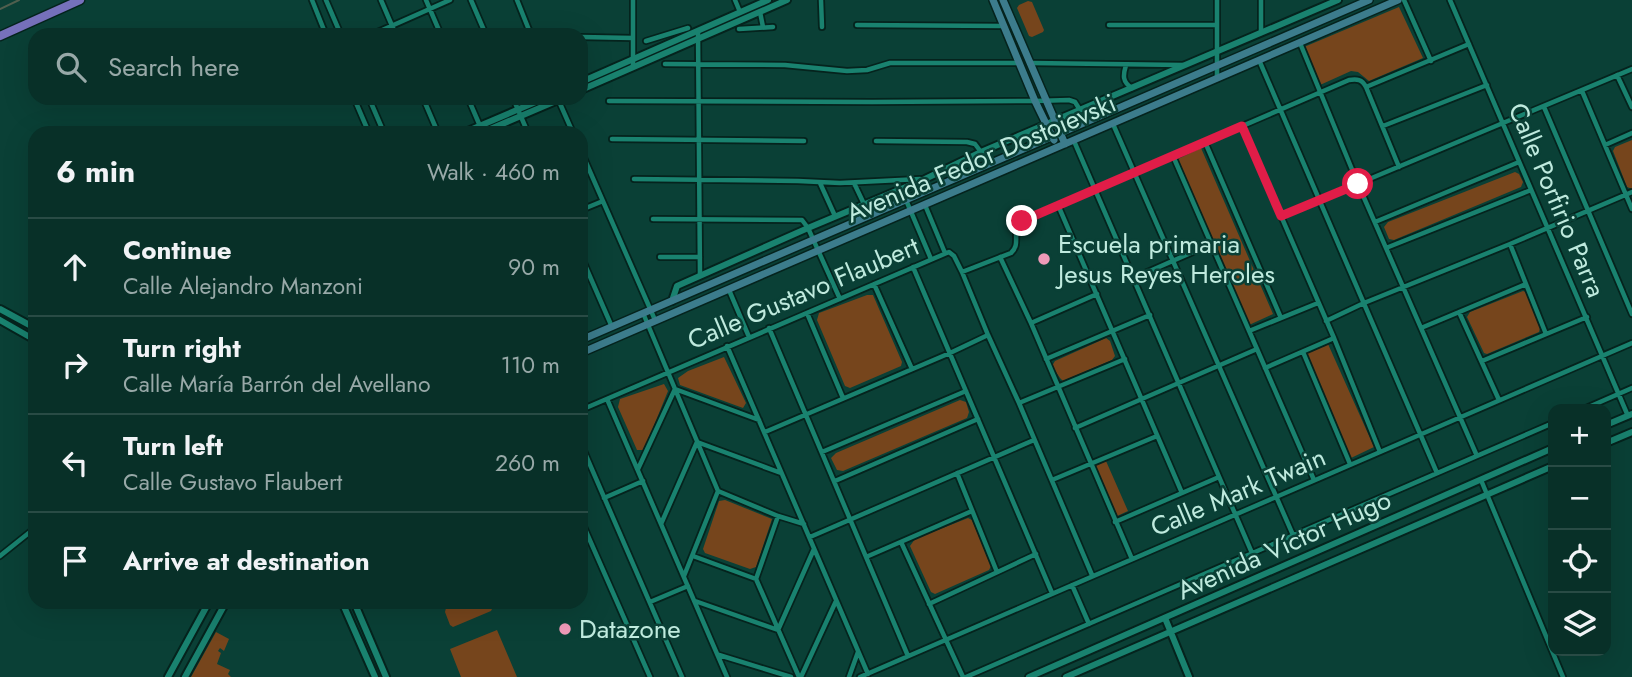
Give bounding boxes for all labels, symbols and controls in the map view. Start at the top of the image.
search box [28,28,588,105]
icon: search [52,48,90,86]
text: Search here [108,48,240,86]
street label: Avenida Fedor Dostoievski [840,84,1122,232]
street label: Calle Porfirio Parra [1499,97,1615,303]
text: 6 min [56,150,135,193]
text: Walk · 460 m [427,155,560,189]
route start [1342,168,1373,199]
route end [1006,205,1037,236]
place label: Escuela primaria Jesus Reyes Heroles [1055,225,1275,293]
street label: Calle Gustavo Flaubert [681,227,925,359]
text: Continue [123,231,232,269]
icon: ahead [56,248,94,286]
text: 90 m [508,250,560,284]
marker: Escuela primaria Jesus Reyes Heroles [1036,251,1052,267]
text: Calle Alejandro Manzoni [123,269,363,303]
text: Turn right [123,329,241,367]
icon: right [56,346,94,384]
text: 110 m [501,348,560,382]
text: Calle María Barrón del Avellano [123,367,431,401]
map controls [1548,404,1611,656]
button: + [1548,404,1611,467]
text: Turn left [123,427,223,465]
street label: Calle Mark Twain [1144,438,1332,546]
icon: left [56,444,94,482]
text: 260 m [495,446,560,480]
text: Calle Gustavo Flaubert [123,465,342,499]
button: − [1548,467,1611,530]
street label: Avenida Víctor Hugo [1171,481,1397,609]
button: locate [1548,530,1611,593]
icon: arrive [56,542,94,580]
text: Arrive at destination [123,542,370,580]
button: layers [1548,593,1611,656]
place label: Datazone [579,610,681,648]
marker: Datazone [557,621,573,637]

